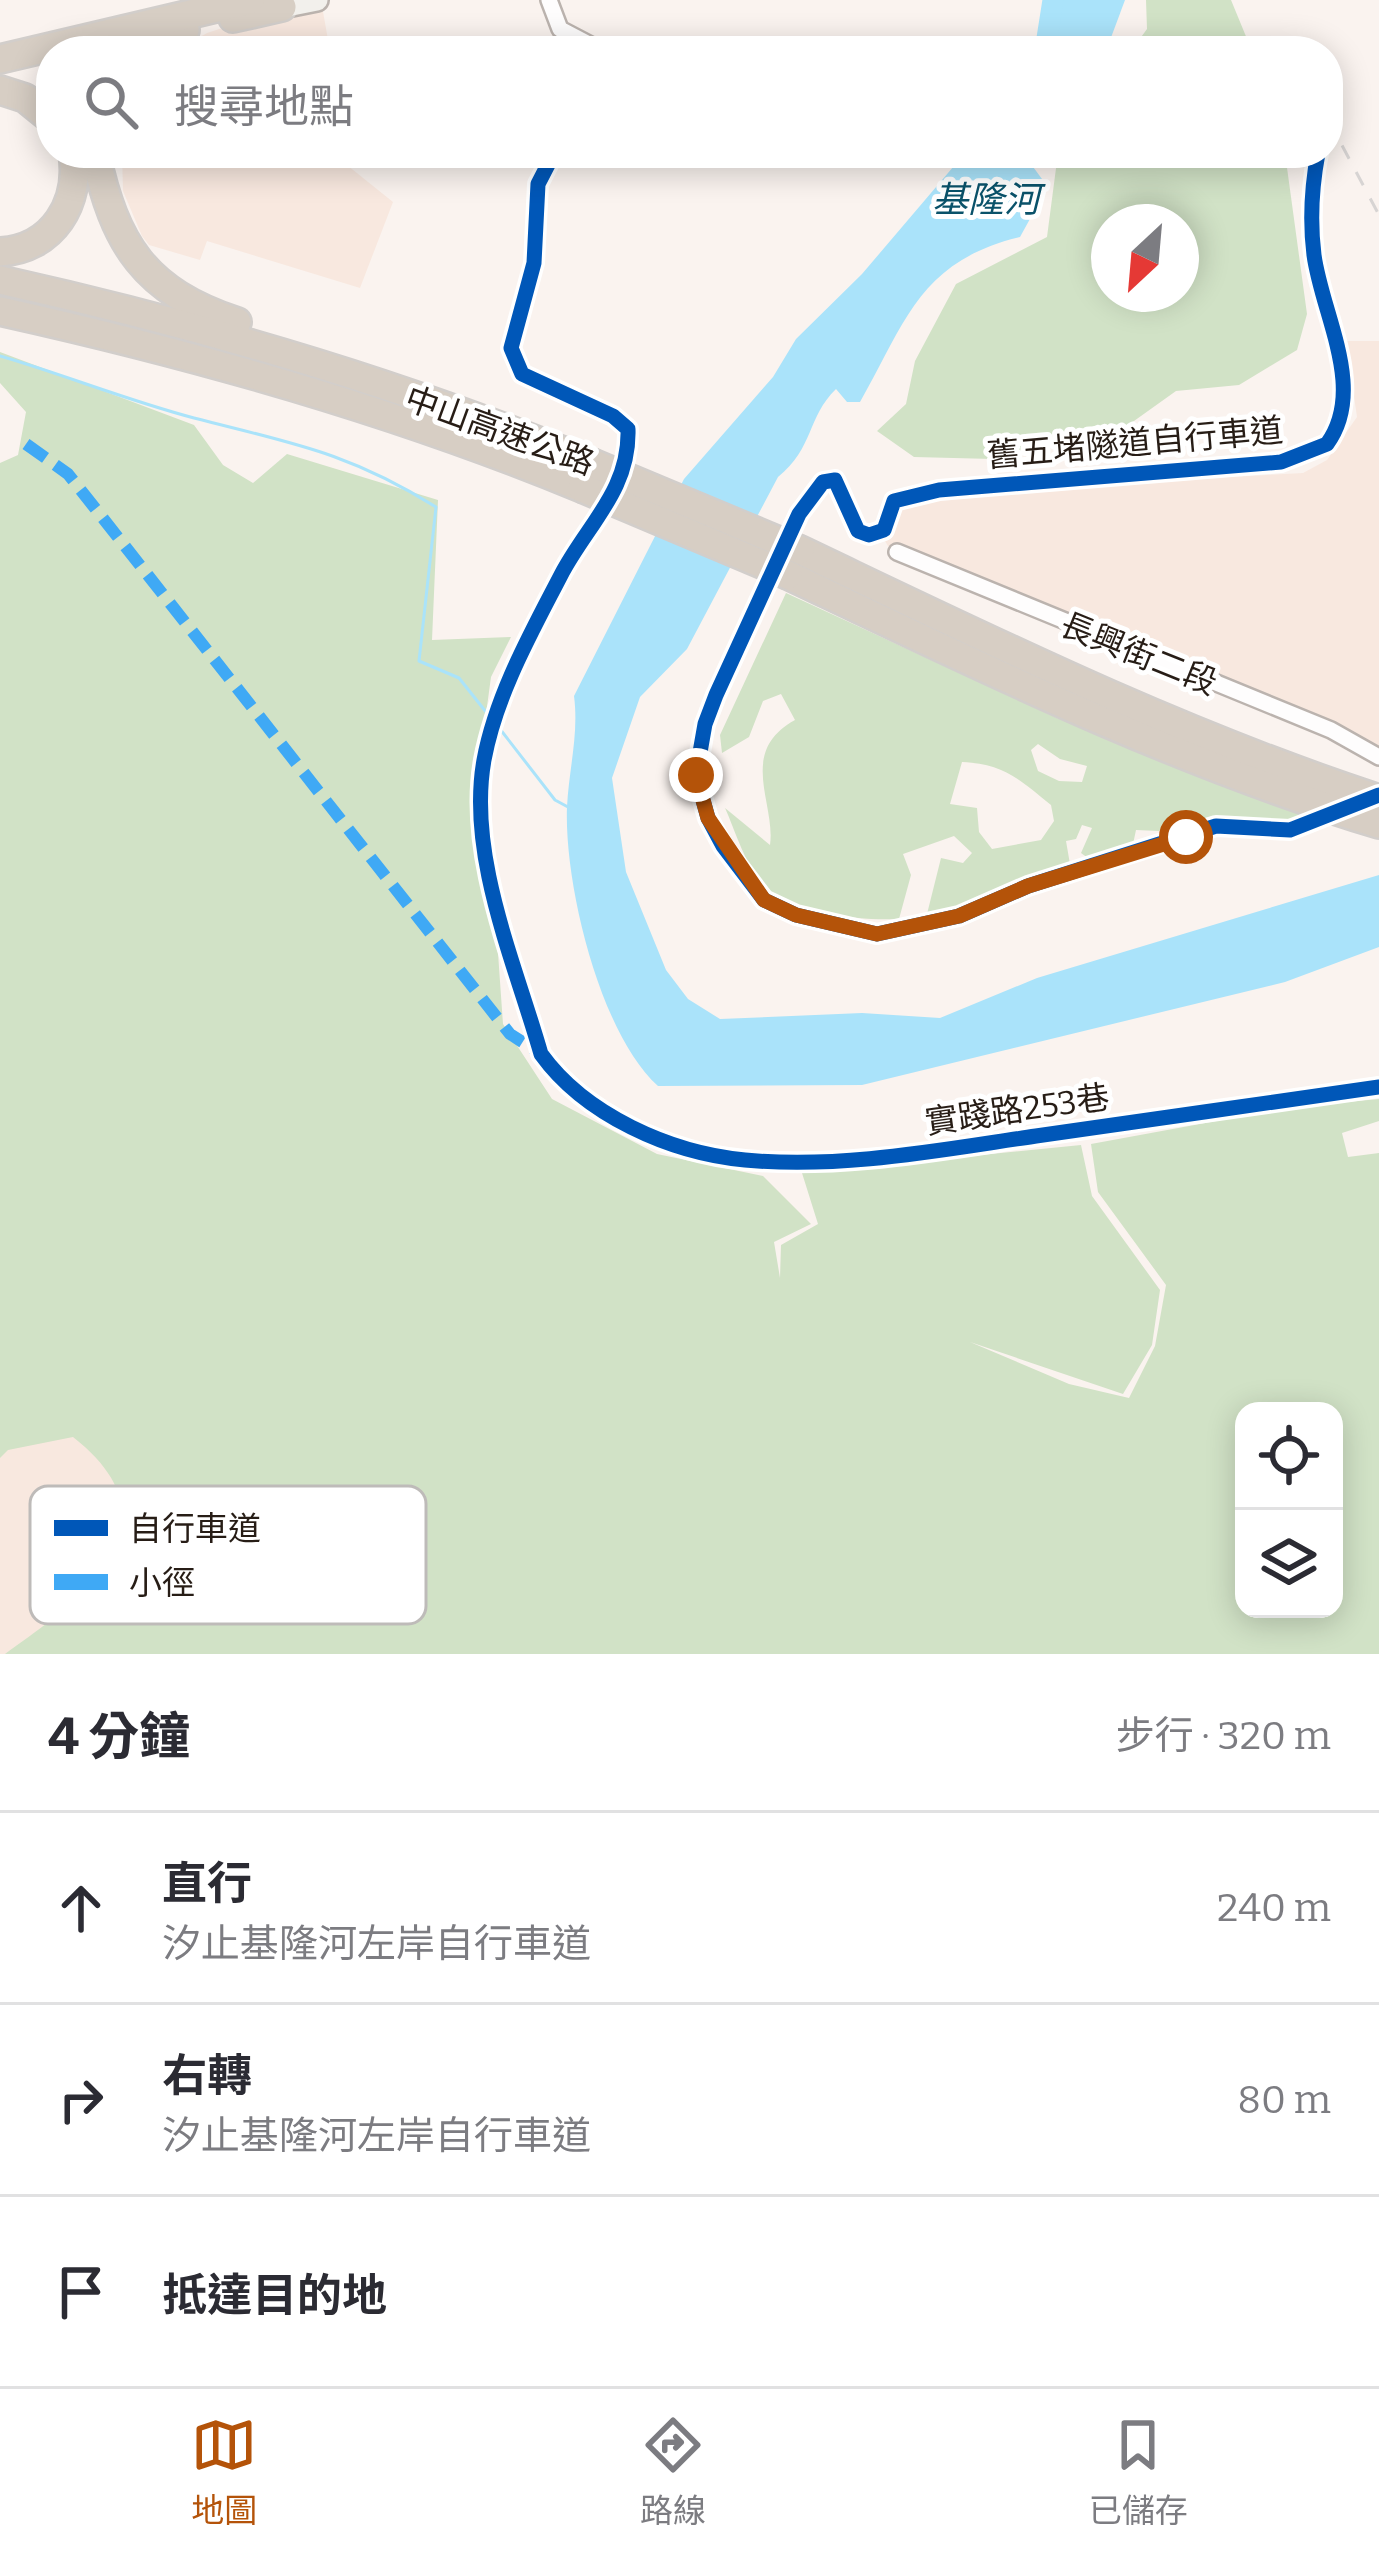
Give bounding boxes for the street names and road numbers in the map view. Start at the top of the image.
street label: 中山高速公路 [400,378,600,484]
street label: 舊五堵隧道自行車道 [985,410,1285,476]
street label: 長興街二段 [1055,604,1223,703]
street label: 實踐路253巷 [922,1077,1112,1143]

